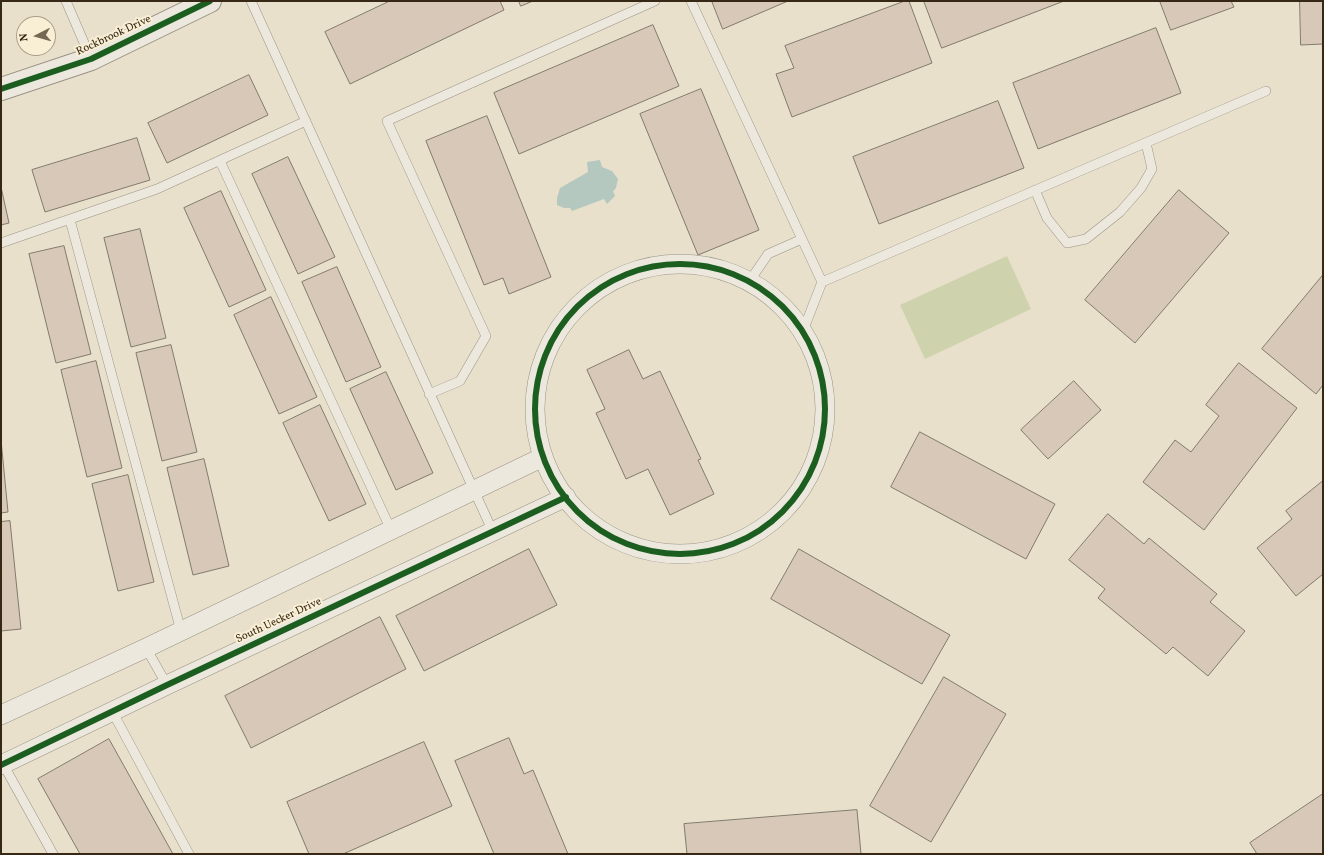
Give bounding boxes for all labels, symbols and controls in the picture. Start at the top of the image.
street label: Rockbrook Drive [74,13,154,59]
north arrow [16,16,56,56]
text: N [17,32,32,42]
street label: South Uecker Drive [234,595,324,647]

